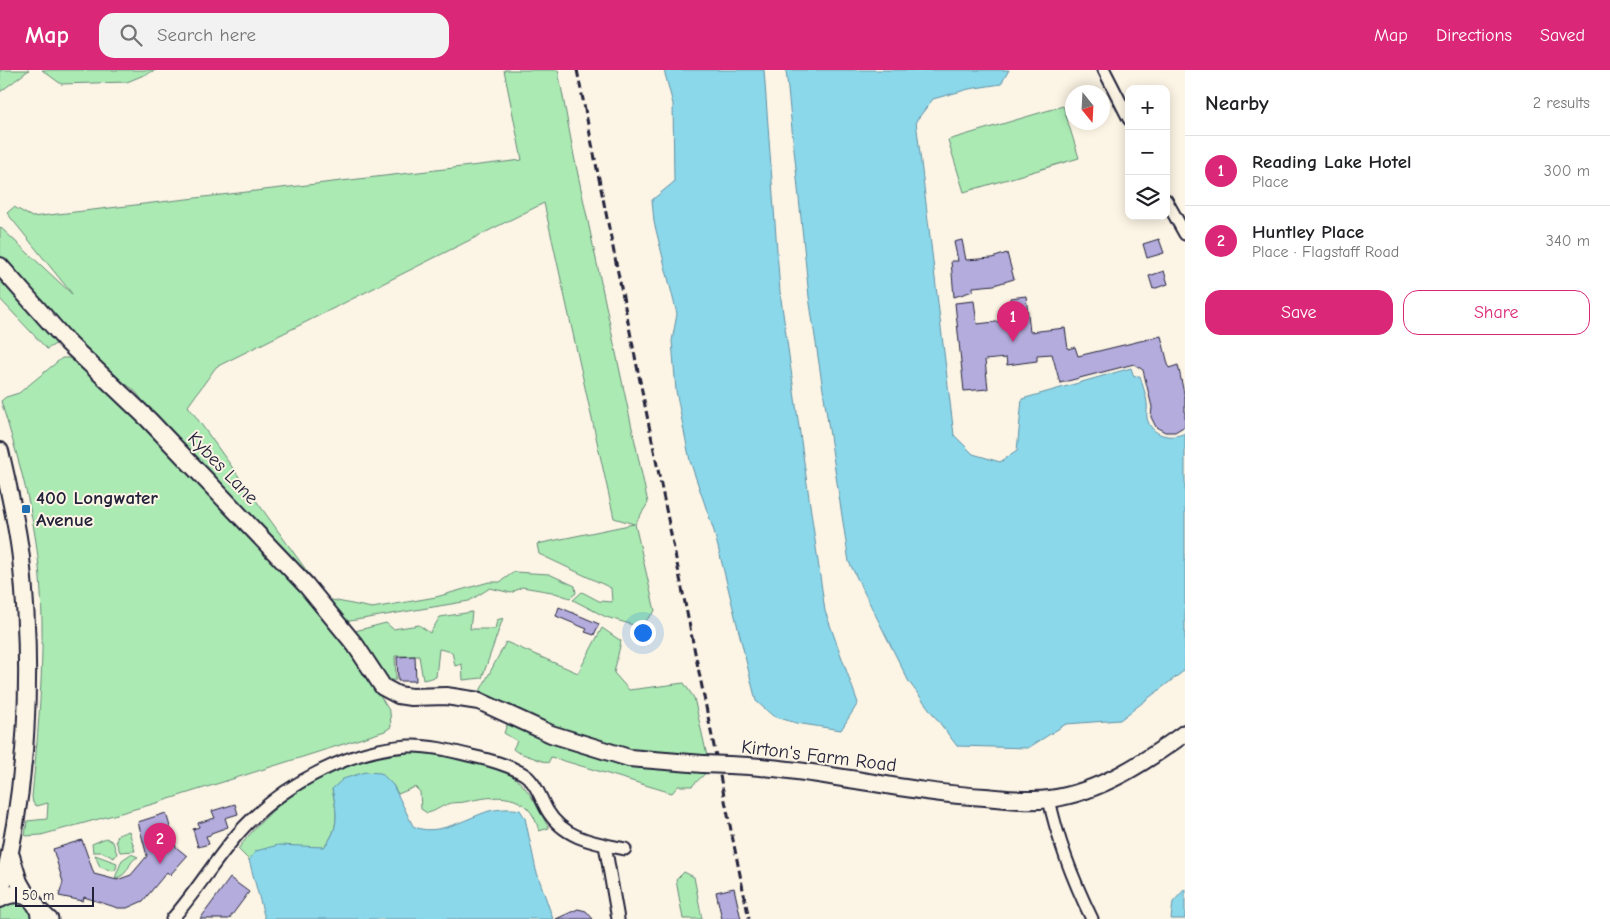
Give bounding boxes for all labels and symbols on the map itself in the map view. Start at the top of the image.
north arrow [1065,85,1110,130]
pin: 1 [997,301,1029,342]
street label: Kybes Lane [183,427,263,509]
place label: 400 Longwater Avenue [36,487,158,531]
marker: 400 Longwater Avenue [20,503,32,515]
your location [630,620,656,646]
street label: Kirton's Farm Road [740,736,898,776]
pin: 2 [144,823,176,864]
scale bar [15,884,94,907]

